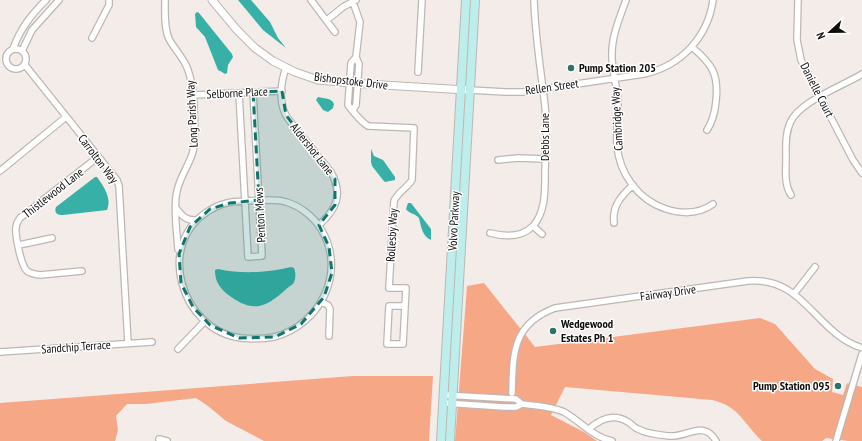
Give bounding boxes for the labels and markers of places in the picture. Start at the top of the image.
place label: Pump Station 205 [579,60,656,75]
marker: Pump Station 205 [566,63,576,73]
place label: Wedgewood Estates Ph 1 [560,316,614,345]
marker: Wedgewood Estates Ph 1 [548,326,558,336]
place label: Pump Station 095 [753,378,830,393]
marker: Pump Station 095 [833,381,843,391]

